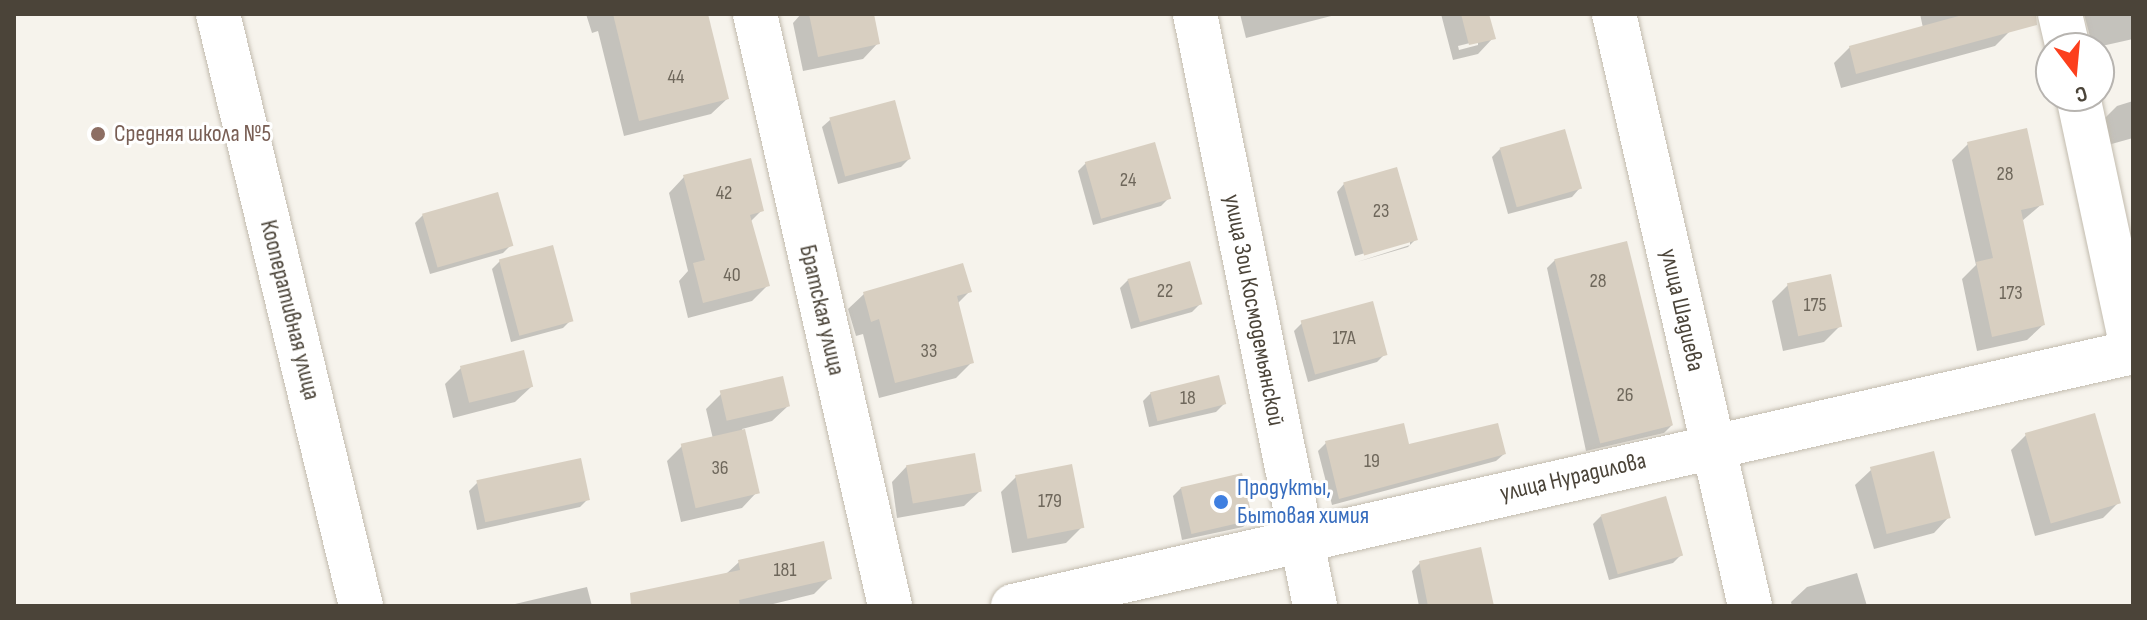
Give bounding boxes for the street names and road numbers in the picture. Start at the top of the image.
street label: улица Зои Космодемьянской [1217,192,1291,428]
street label: Кооперативная улица [254,217,326,403]
street label: Братская улица [793,242,851,378]
street label: улица Шадиева [1654,246,1710,374]
street label: улица Нурадилова [1497,446,1649,508]

